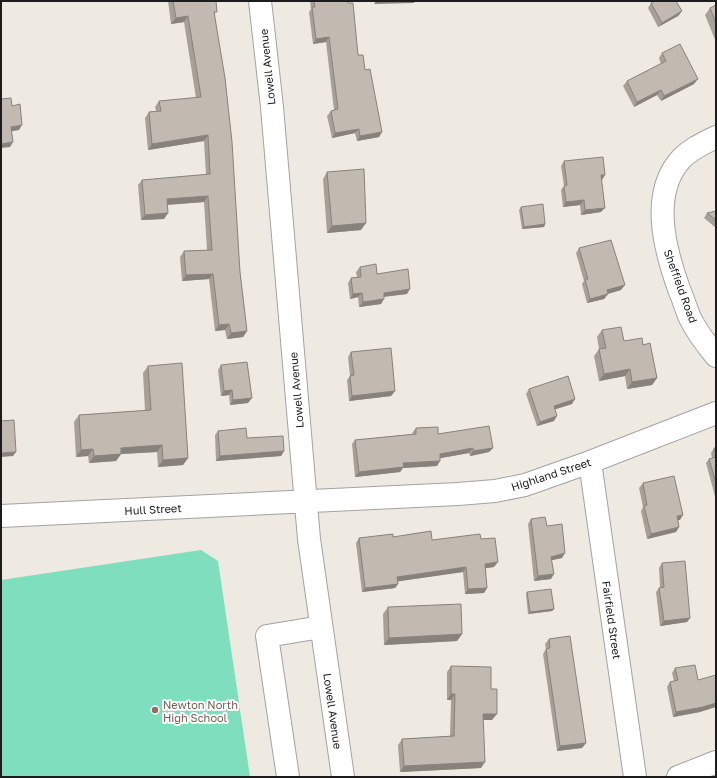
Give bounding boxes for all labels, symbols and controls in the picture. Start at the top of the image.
street label: Lowell Avenue [257,28,277,106]
street label: Sheffield Road [662,247,700,325]
street label: Lowell Avenue [286,351,306,429]
street label: Highland Street [509,455,593,493]
street label: Hull Street [124,501,182,517]
street label: Fairfield Street [600,580,624,660]
street label: Lowell Avenue [321,672,345,750]
place label: Newton North High School [163,698,238,724]
marker: Newton North High School [150,705,160,715]

